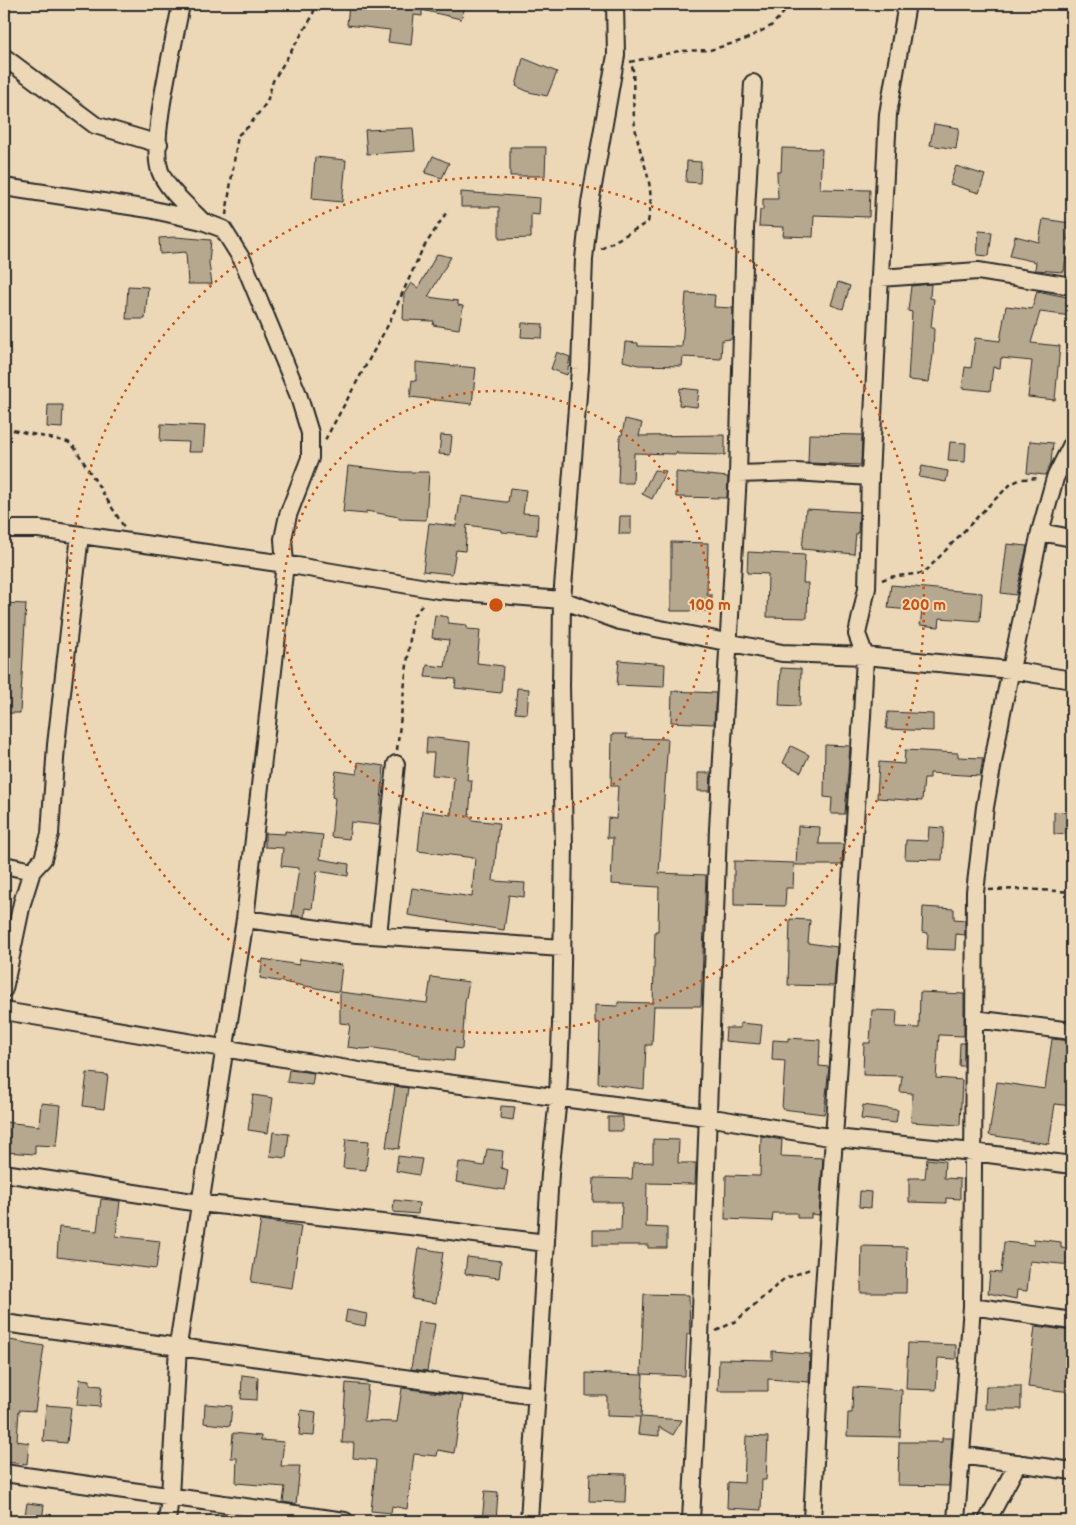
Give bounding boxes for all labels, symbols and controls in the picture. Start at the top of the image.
centre of rings [487,596,505,614]
text: 100 m [689,596,731,615]
text: 200 m [902,596,946,615]

